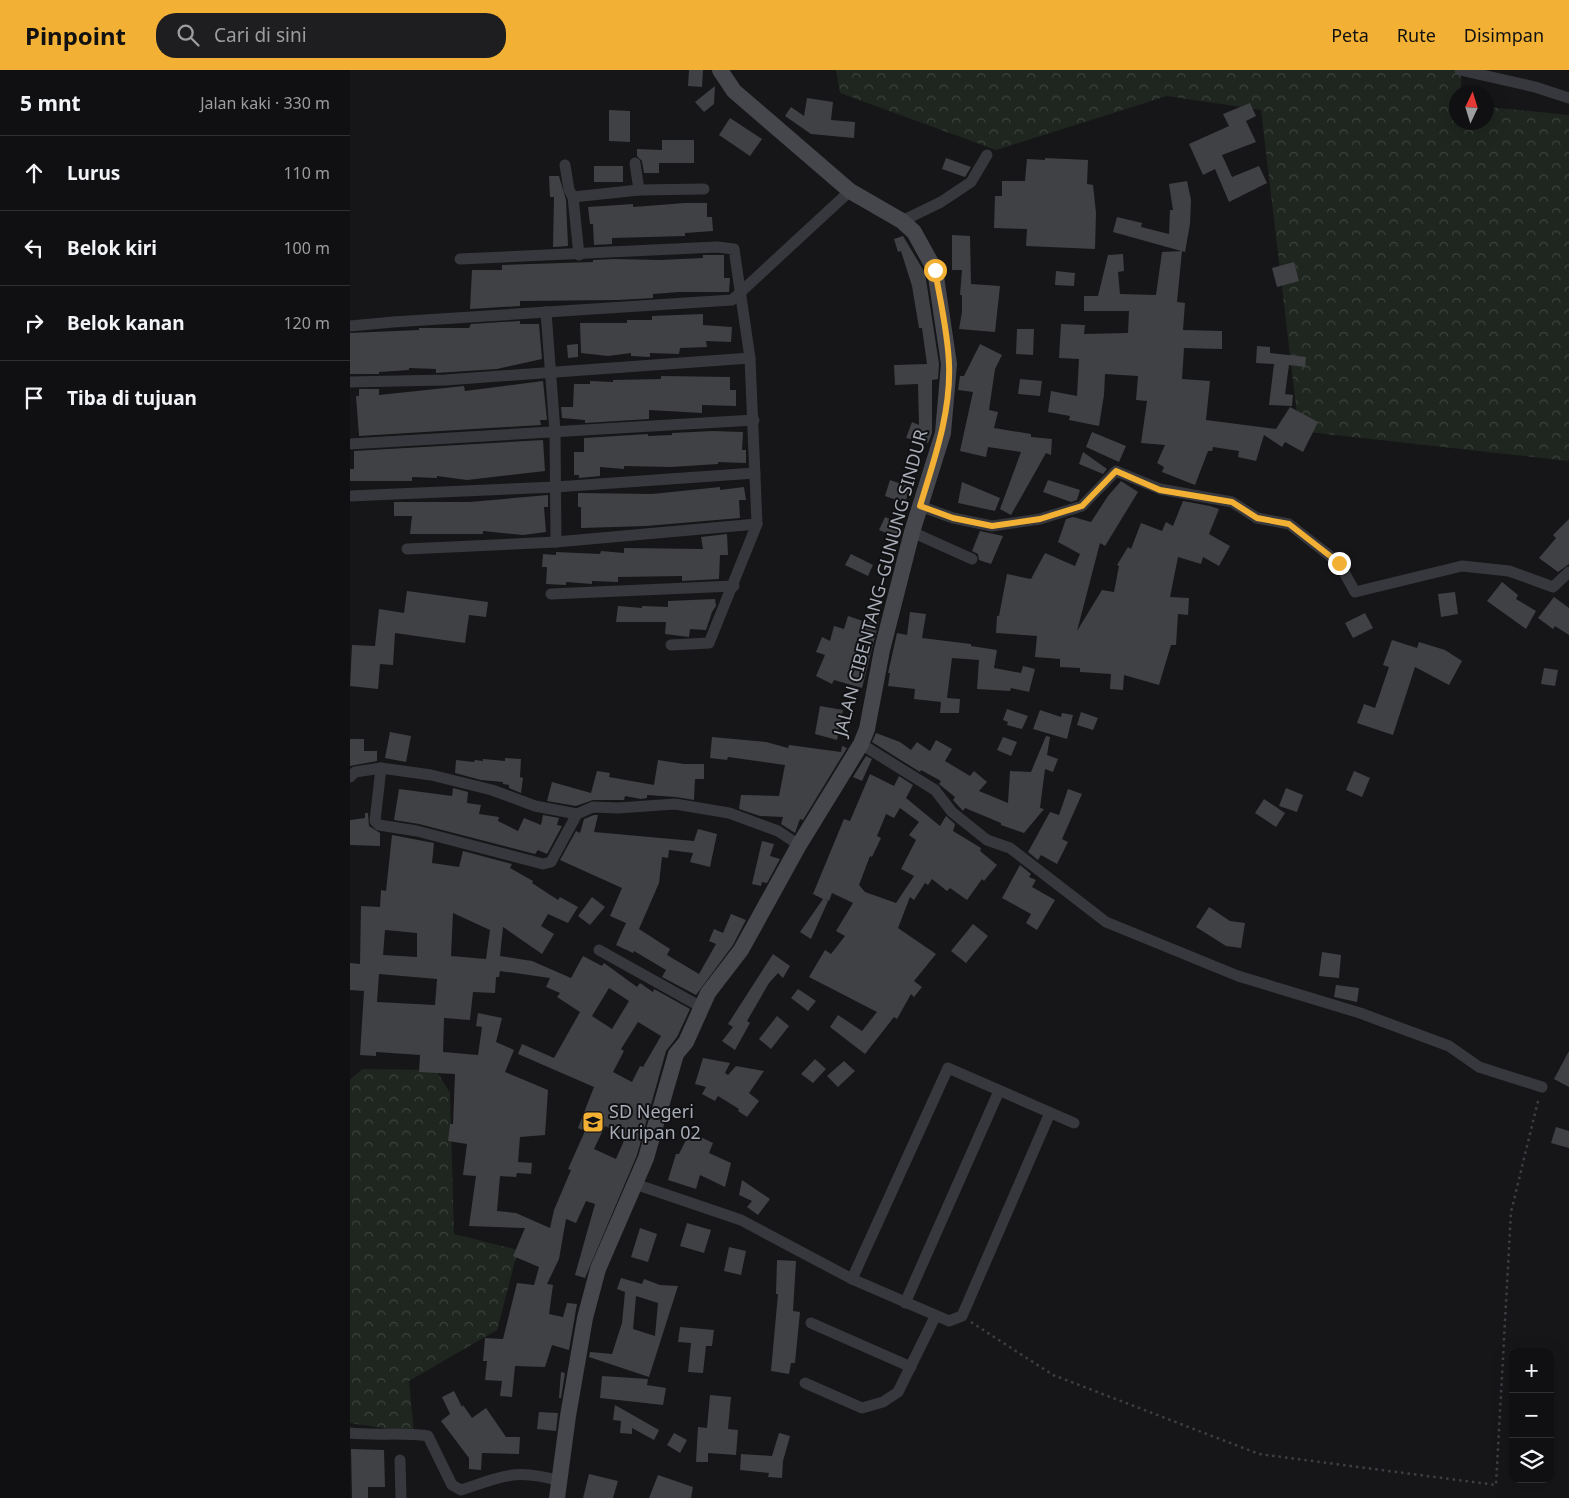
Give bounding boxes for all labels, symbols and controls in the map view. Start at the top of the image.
search box [156,13,506,58]
text: Pinpoint [25,19,126,52]
icon: search [174,21,202,49]
text: Cari di sini [214,22,307,48]
text: Peta [1331,23,1369,47]
text: Rute [1397,23,1436,47]
text: Disimpan [1464,23,1544,47]
north arrow [1449,85,1494,130]
text: 5 mnt [20,89,81,117]
text: Jalan kaki · 330 m [200,92,330,114]
icon: ahead [20,159,48,187]
text: Lurus [67,160,120,186]
text: 110 m [283,162,330,184]
icon: left [20,234,48,262]
text: Belok kiri [67,235,157,261]
text: 100 m [283,237,330,259]
route start [924,259,947,282]
icon: right [20,309,48,337]
text: Belok kanan [67,310,184,336]
text: 120 m [283,312,330,334]
icon: arrive [20,384,48,412]
text: Tiba di tujuan [67,385,197,411]
street label: JALAN CIBENTANG–GUNUNG SINDUR [827,427,933,741]
route end [1328,552,1351,575]
place label: SD Negeri Kuripan 02 [609,1099,701,1144]
school or university icon: SD Negeri Kuripan 02 [581,1110,605,1134]
map controls [1509,1348,1554,1483]
button: + [1509,1348,1554,1393]
button: − [1509,1393,1554,1438]
button: layers [1509,1438,1554,1483]

